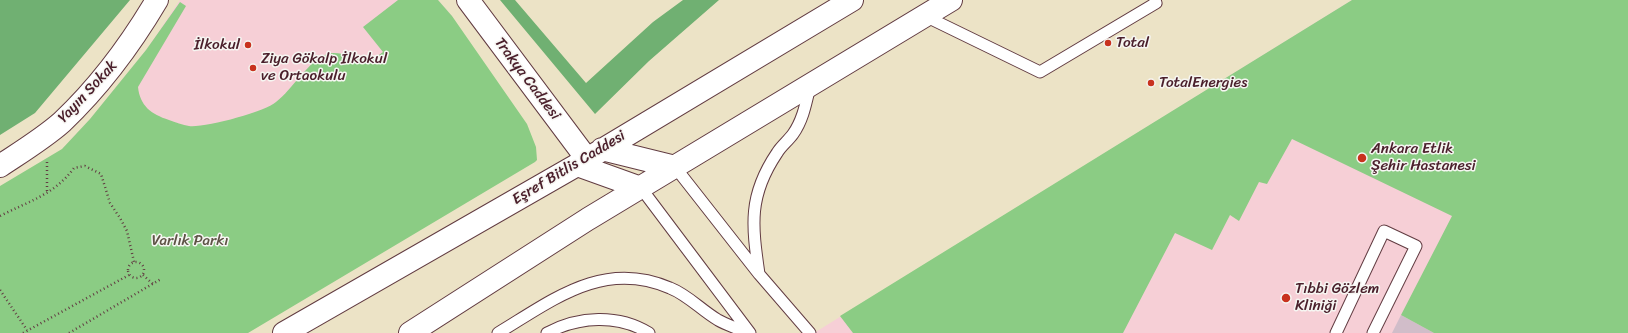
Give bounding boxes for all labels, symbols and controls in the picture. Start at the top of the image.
street label: Trakya Caddesi [490,34,564,124]
place label: Total [1116,34,1149,52]
place label: İlkokul [194,36,240,54]
marker: Total [1103,38,1113,48]
marker: İlkokul [243,40,253,50]
place label: Ziya Gökalp İlkokul ve Ortaokulu [261,50,387,85]
street label: Yayın Sokak [55,57,121,127]
marker: Ziya Gökalp İlkokul ve Ortaokulu [248,63,258,73]
place label: TotalEnergies [1159,74,1247,92]
marker: TotalEnergies [1146,78,1156,88]
street label: Eşref Bitlis Caddesi [509,127,629,209]
place label: Ankara Etlik Şehir Hastanesi [1371,140,1476,175]
marker: Ankara Etlik Şehir Hastanesi [1356,152,1368,164]
park label: Varlık Parkı [152,232,228,250]
place label: Tıbbi Gözlem Kliniği [1295,280,1379,315]
marker: Tıbbi Gözlem Kliniği [1280,292,1292,304]

